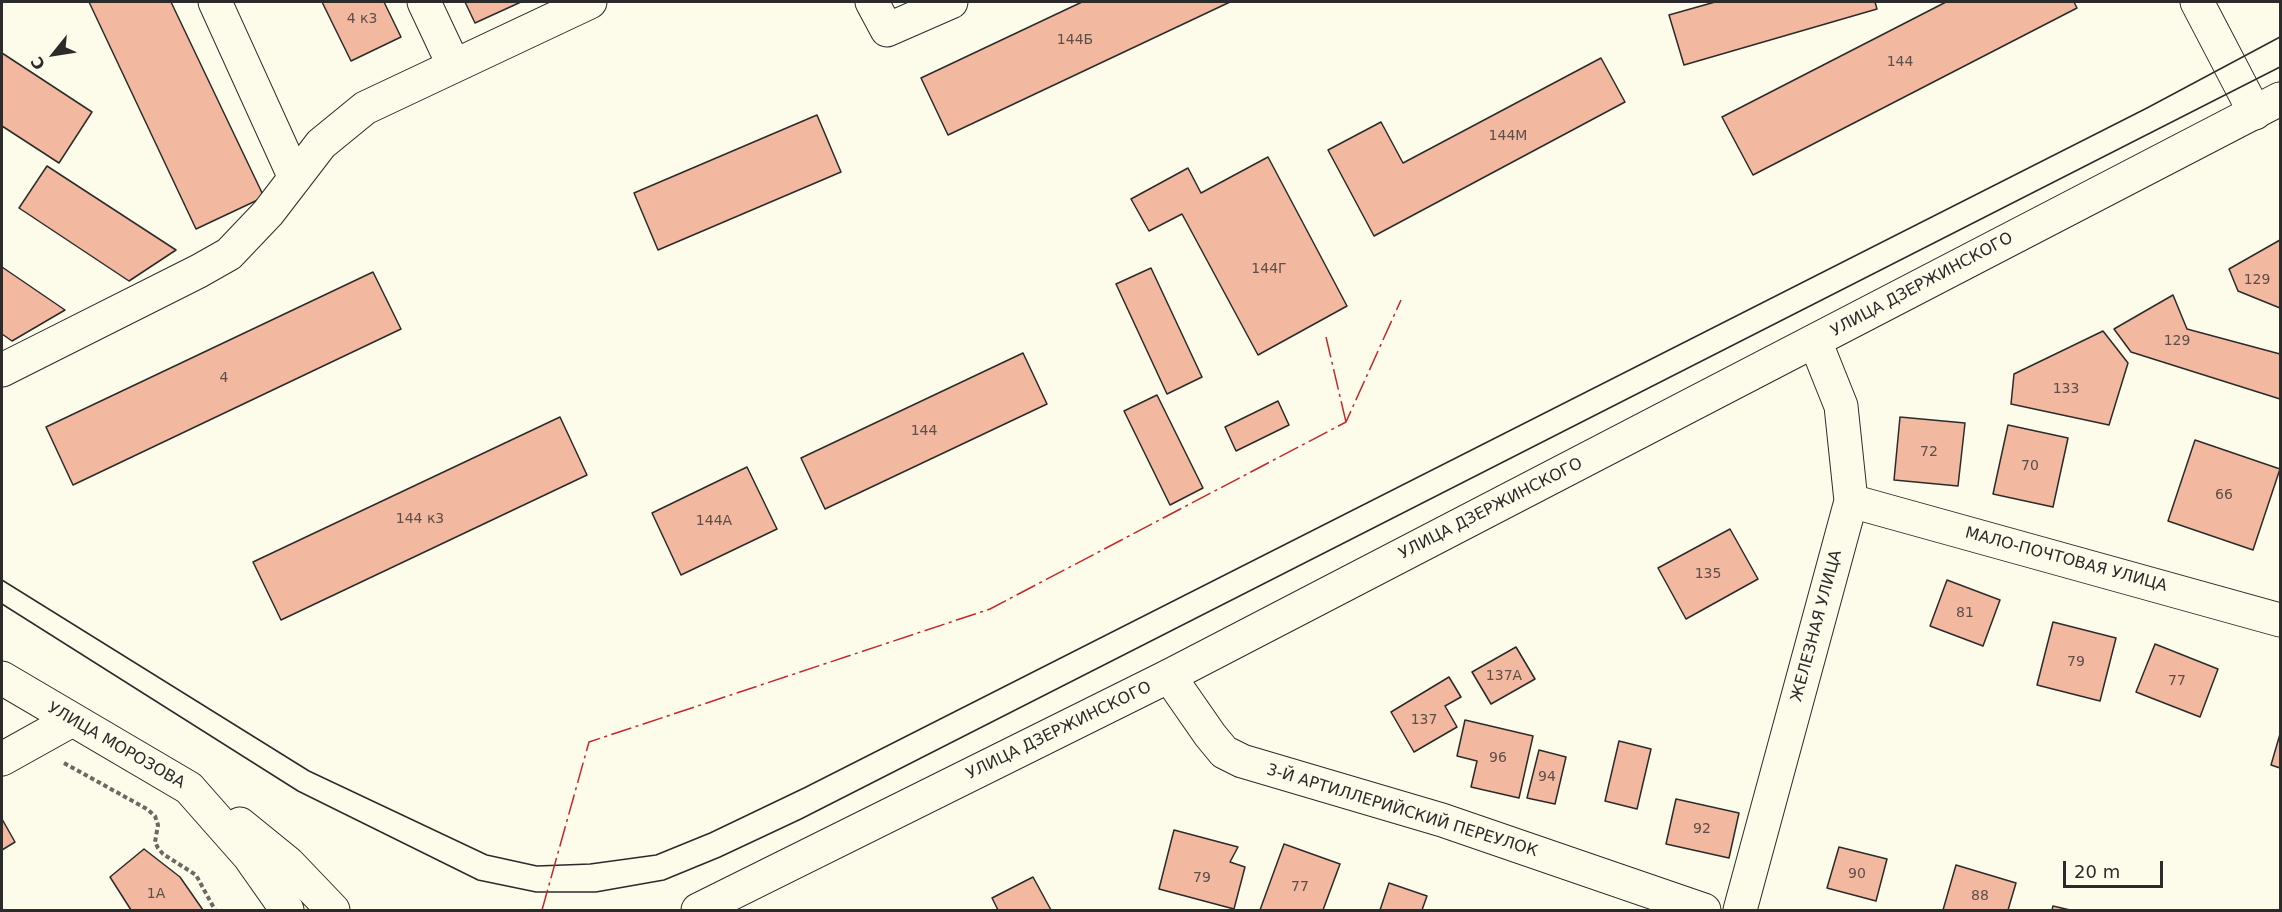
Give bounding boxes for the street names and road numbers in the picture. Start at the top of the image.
street label: УЛИЦА ДЗЕРЖИНСКОГО [1828,229,2016,341]
street label: УЛИЦА ДЗЕРЖИНСКОГО [1396,454,1586,564]
street label: МАЛО-ПОЧТОВАЯ УЛИЦА [1963,524,2169,596]
street label: ЖЕЛЕЗНАЯ УЛИЦА [1788,548,1846,704]
street label: УЛИЦА ДЗЕРЖИНСКОГО [963,678,1155,784]
street label: УЛИЦА МОРОЗОВА [44,699,188,793]
street label: 3-Й АРТИЛЛЕРИЙСКИЙ ПЕРЕУЛОК [1264,761,1540,861]

